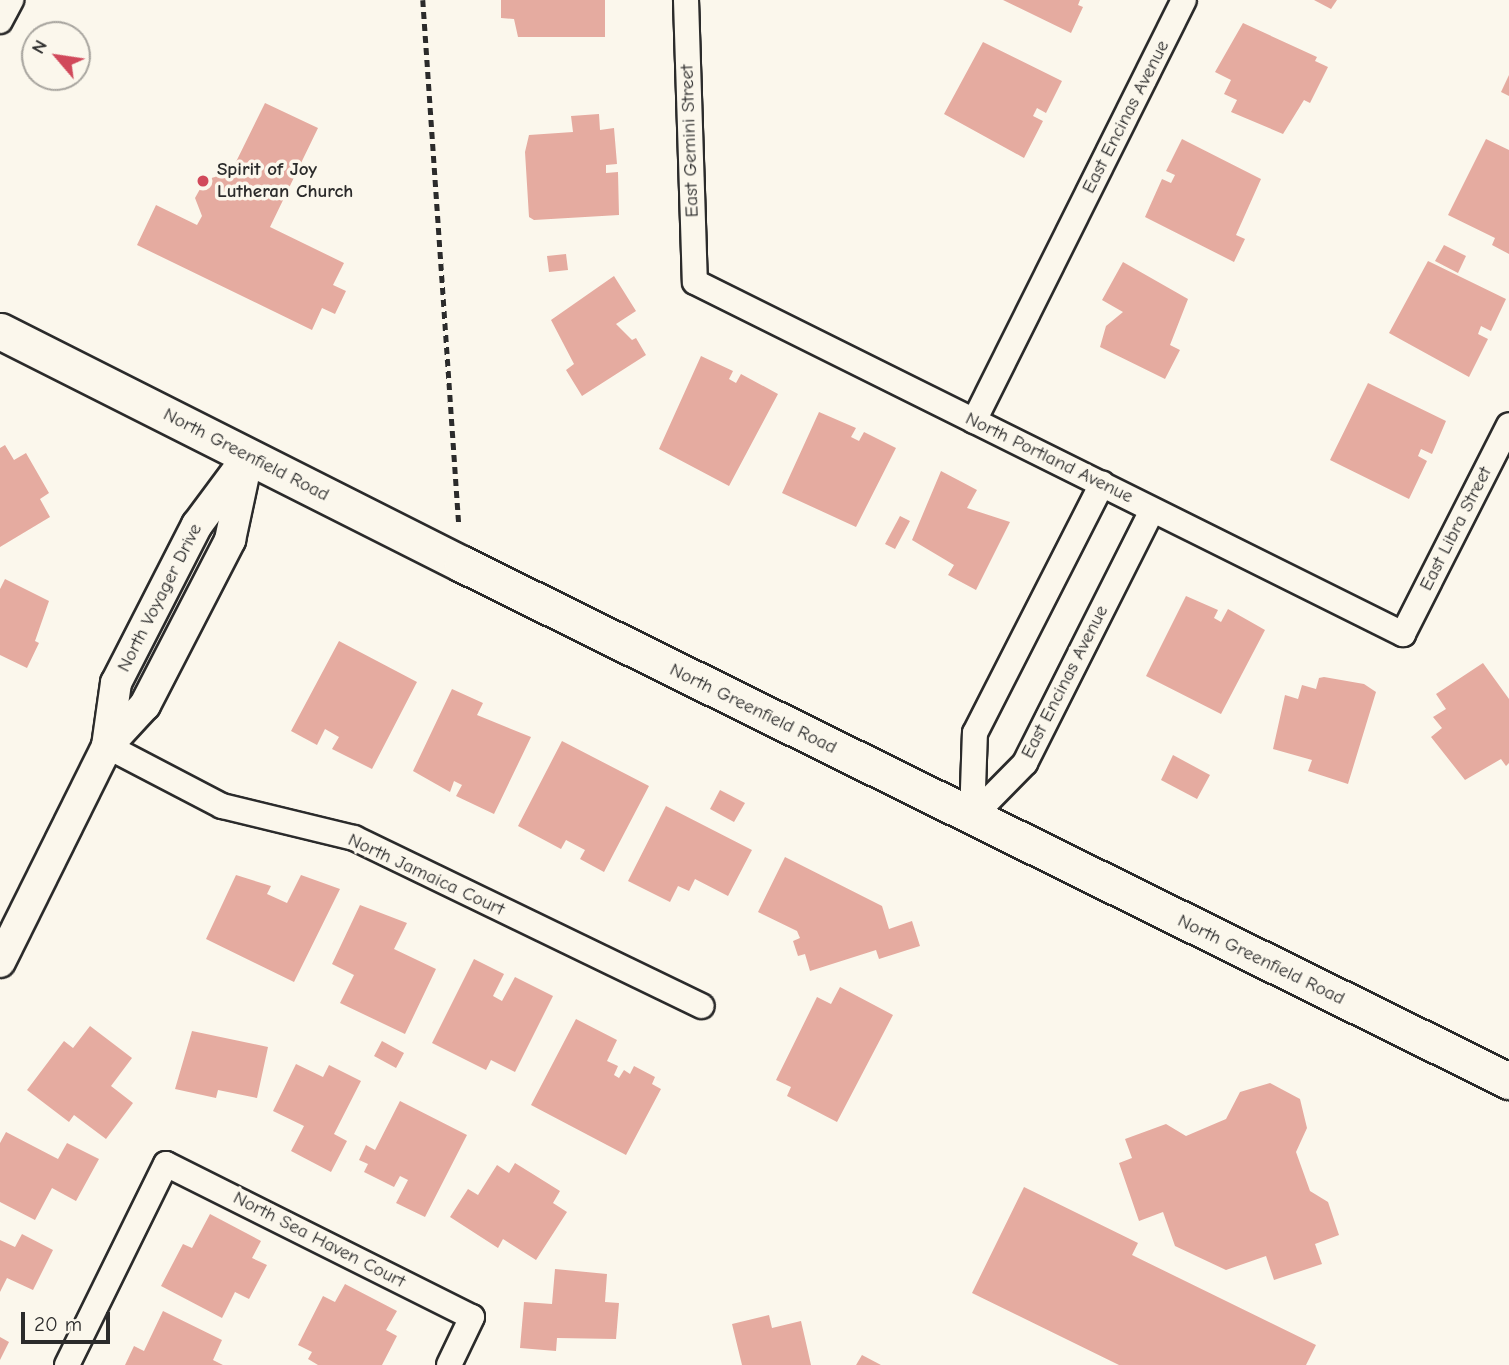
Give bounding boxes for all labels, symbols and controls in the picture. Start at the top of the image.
north arrow [21,21,91,91]
text: N [27,36,52,58]
street label: East Encinas Avenue [1078,37,1174,197]
street label: East Gemini Street [676,64,704,218]
place label: Spirit of Joy Lutheran Church [217,159,353,203]
marker: Spirit of Joy Lutheran Church [195,173,211,189]
street label: North Greenfield Road [159,403,333,507]
street label: North Portland Avenue [961,407,1137,509]
street label: East Libra Street [1415,463,1497,595]
street label: North Voyager Drive [113,520,207,676]
street label: East Encinas Avenue [1017,602,1113,762]
street label: North Greenfield Road [666,659,840,759]
street label: North Jamaica Court [344,829,508,921]
street label: North Greenfield Road [1174,910,1348,1010]
street label: North Sea Haven Court [229,1187,409,1293]
scale bar [24,1298,114,1342]
text: 20 m [34,1312,82,1336]

